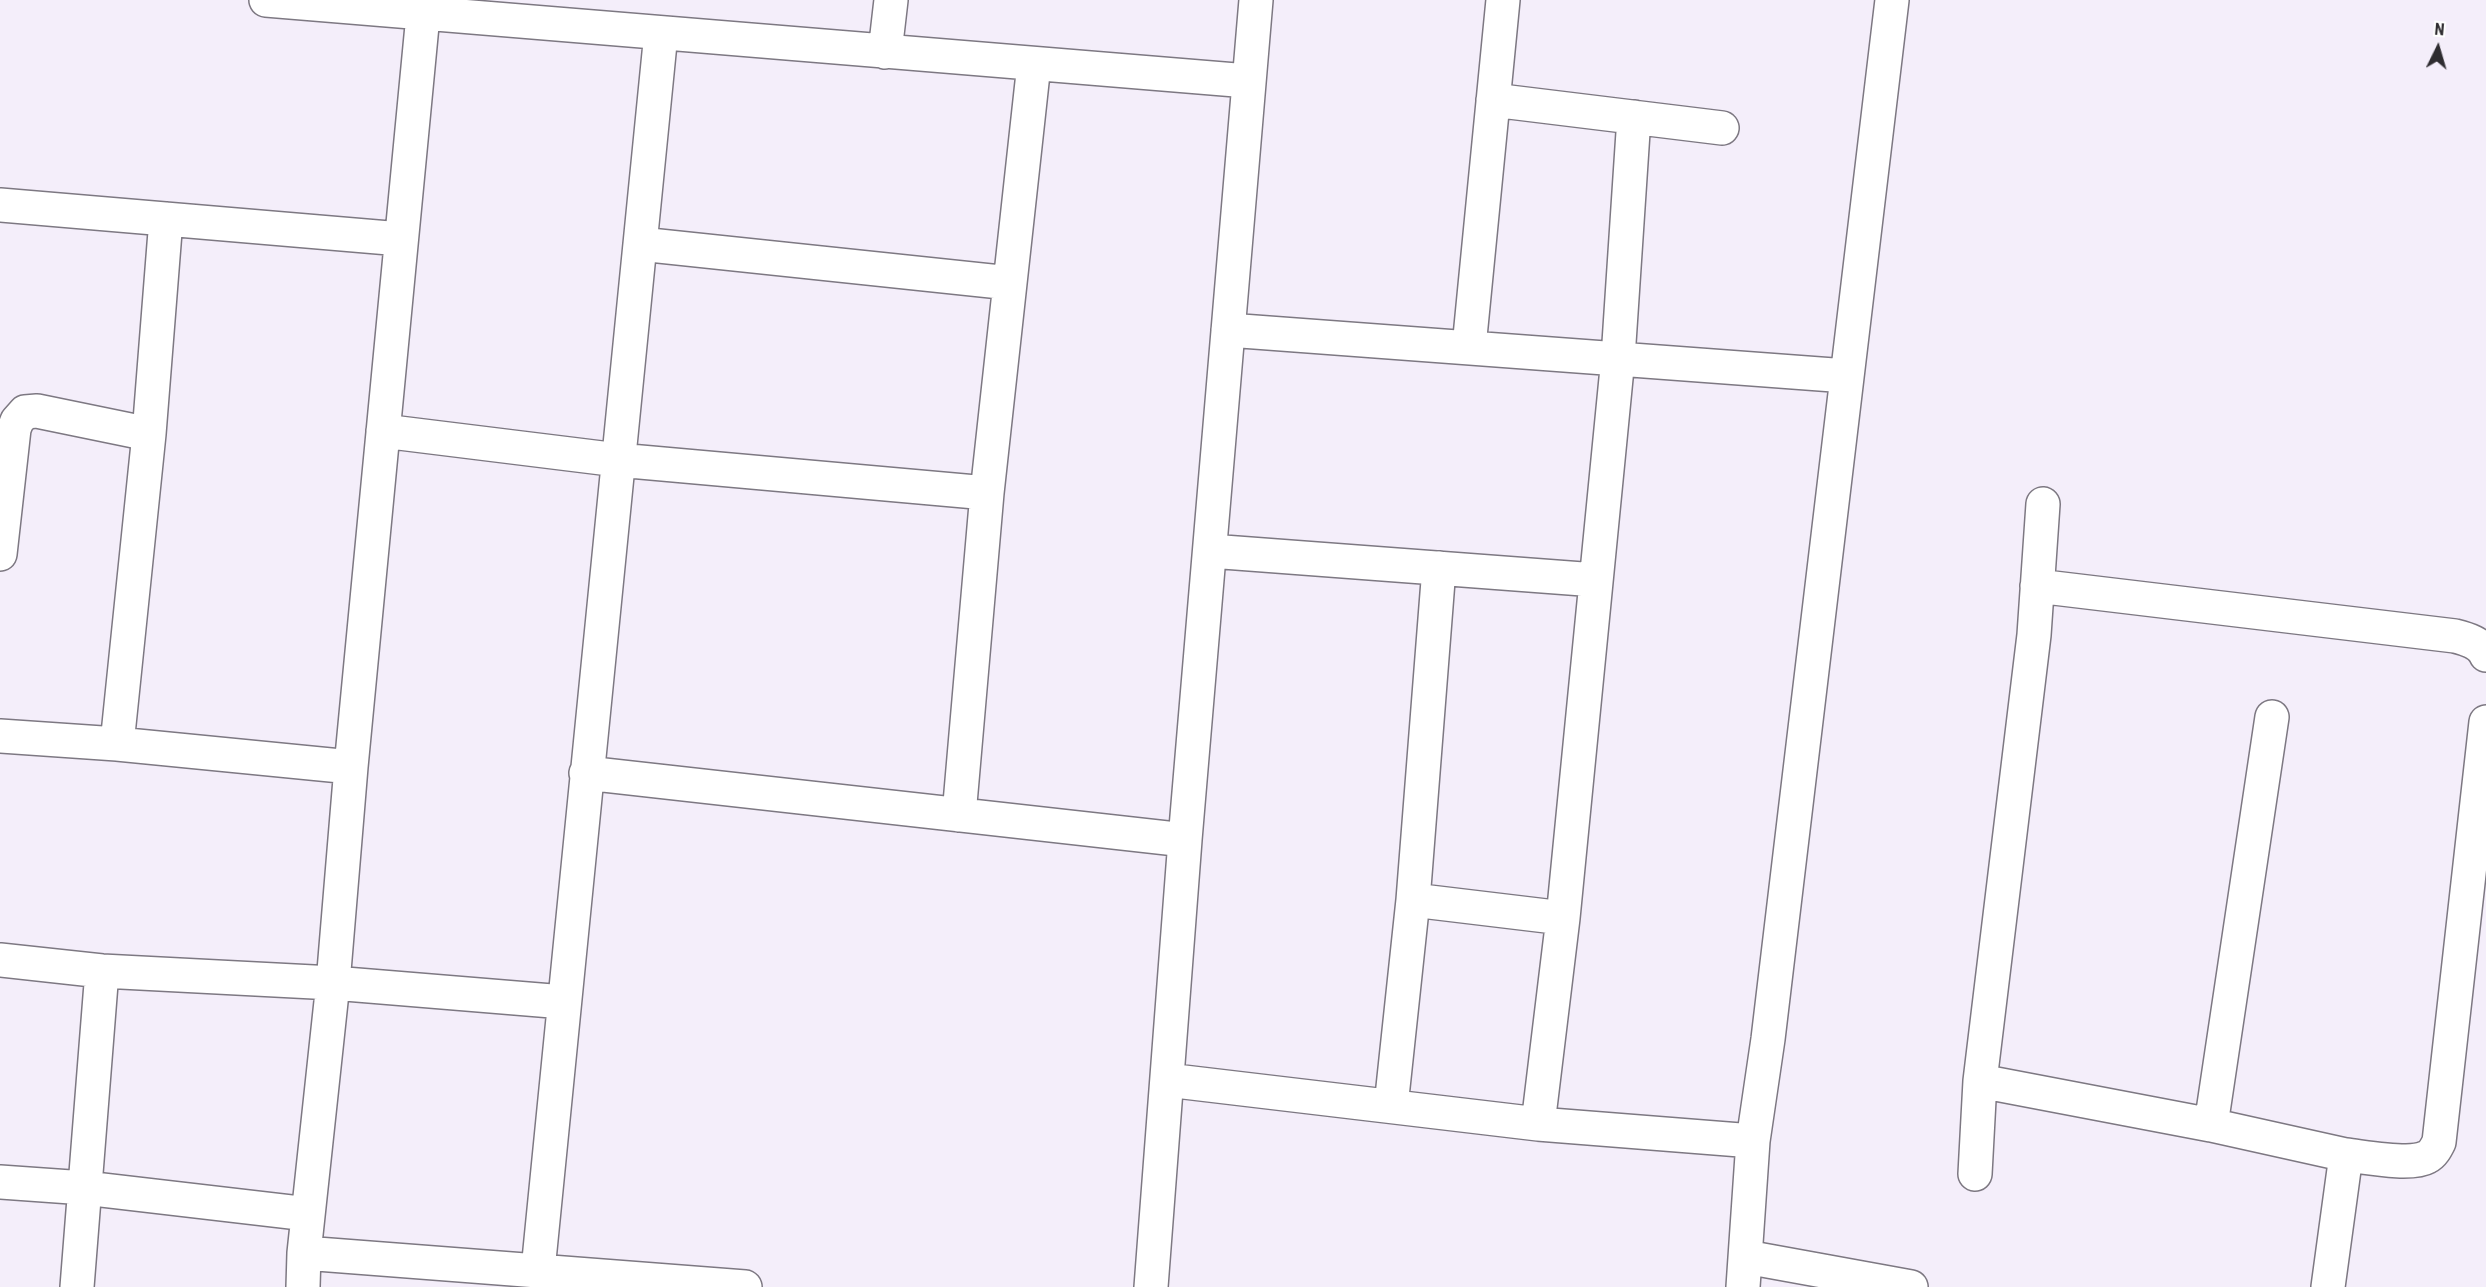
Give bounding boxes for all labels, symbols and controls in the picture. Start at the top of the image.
north arrow [2408,18,2468,78]
text: N [2434,20,2445,39]

